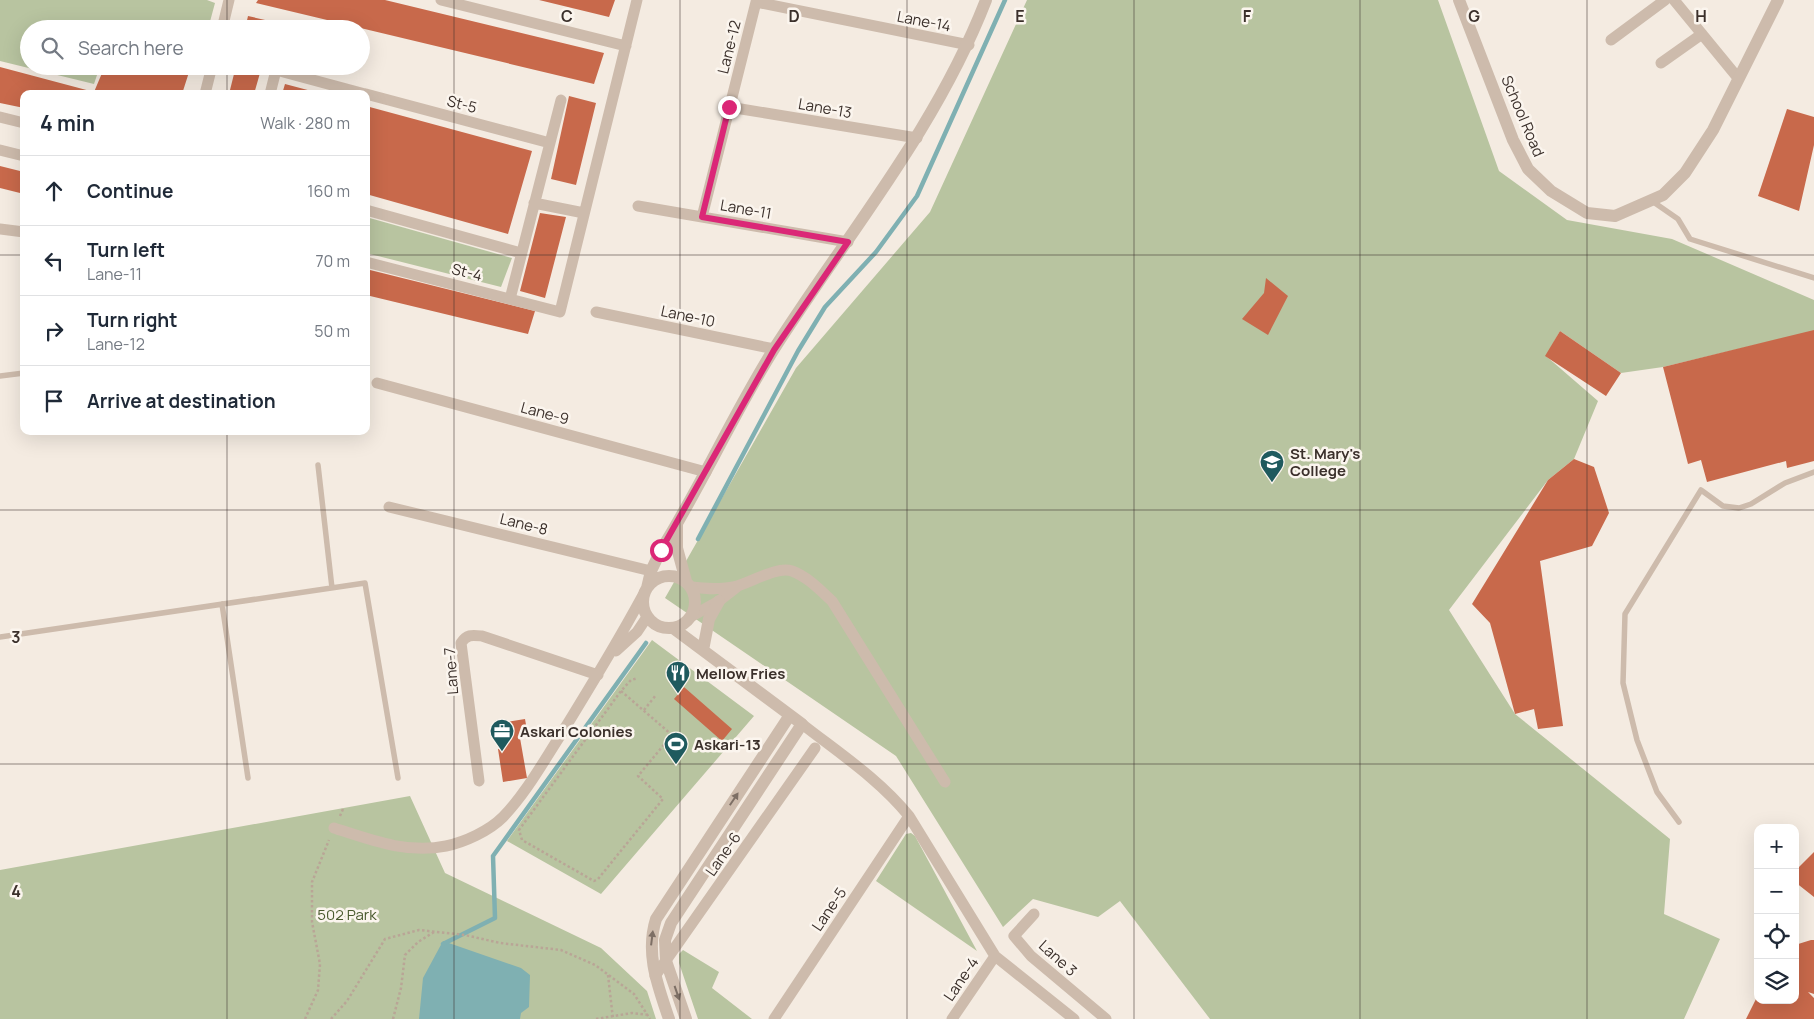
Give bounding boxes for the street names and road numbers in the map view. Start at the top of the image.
street label: Lane-14 [895,5,953,37]
street label: Lane-12 [712,18,746,76]
street label: School Road [1496,72,1550,160]
street label: St-5 [445,90,479,118]
street label: Lane-13 [797,93,853,123]
street label: Lane-11 [719,194,773,224]
street label: St-4 [450,258,485,286]
street label: Lane-10 [659,300,717,332]
street label: Lane-9 [519,396,571,430]
street label: Lane-8 [498,508,550,540]
street label: Lane-7 [439,647,463,695]
street label: Lane-6 [700,828,746,880]
street label: Lane-5 [807,883,851,935]
street label: Lane 3 [1034,935,1082,981]
street label: Lane-4 [939,953,983,1005]

